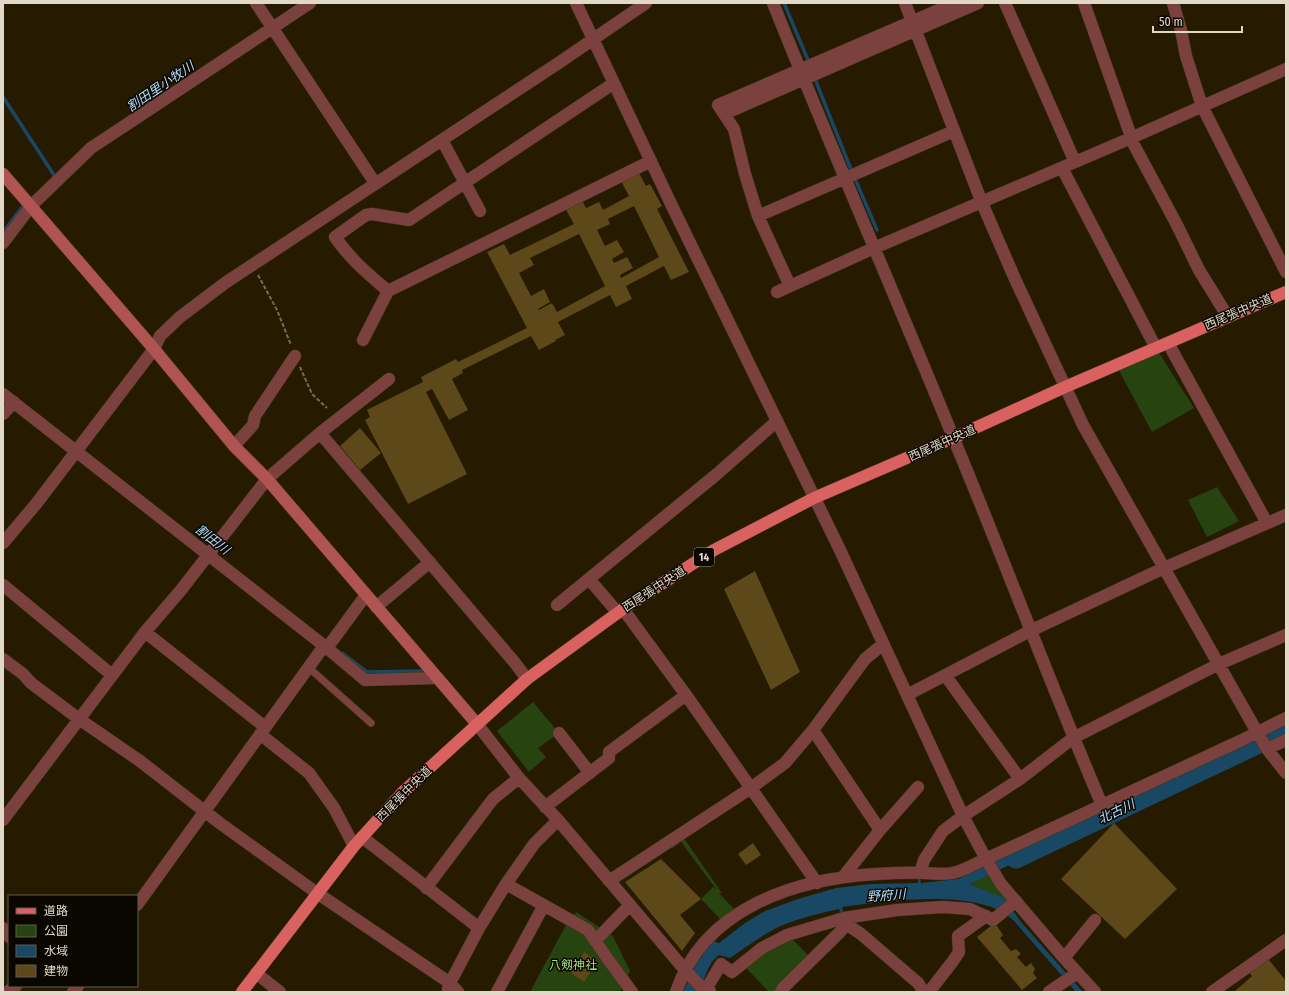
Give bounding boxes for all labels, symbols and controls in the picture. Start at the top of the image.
scale bar [1153,8,1242,34]
text: 50 m [1159,15,1183,29]
water label: 割田里小牧川 [124,57,198,114]
street label: 西尾張中央道 [1202,291,1274,333]
street label: 西尾張中央道 [906,422,978,464]
water label: 割田川 [193,521,234,559]
road number: 14 [694,548,714,566]
street label: 西尾張中央道 [620,564,688,614]
street label: 西尾張中央道 [374,764,434,824]
water label: 北古川 [1095,795,1139,827]
water label: 野府川 [866,887,908,904]
legend [8,895,138,987]
text: 道路 [44,904,68,918]
text: 公園 [44,924,68,938]
text: 水域 [44,944,68,958]
park label: 八剱神社 [549,958,597,972]
text: 建物 [44,964,68,978]

